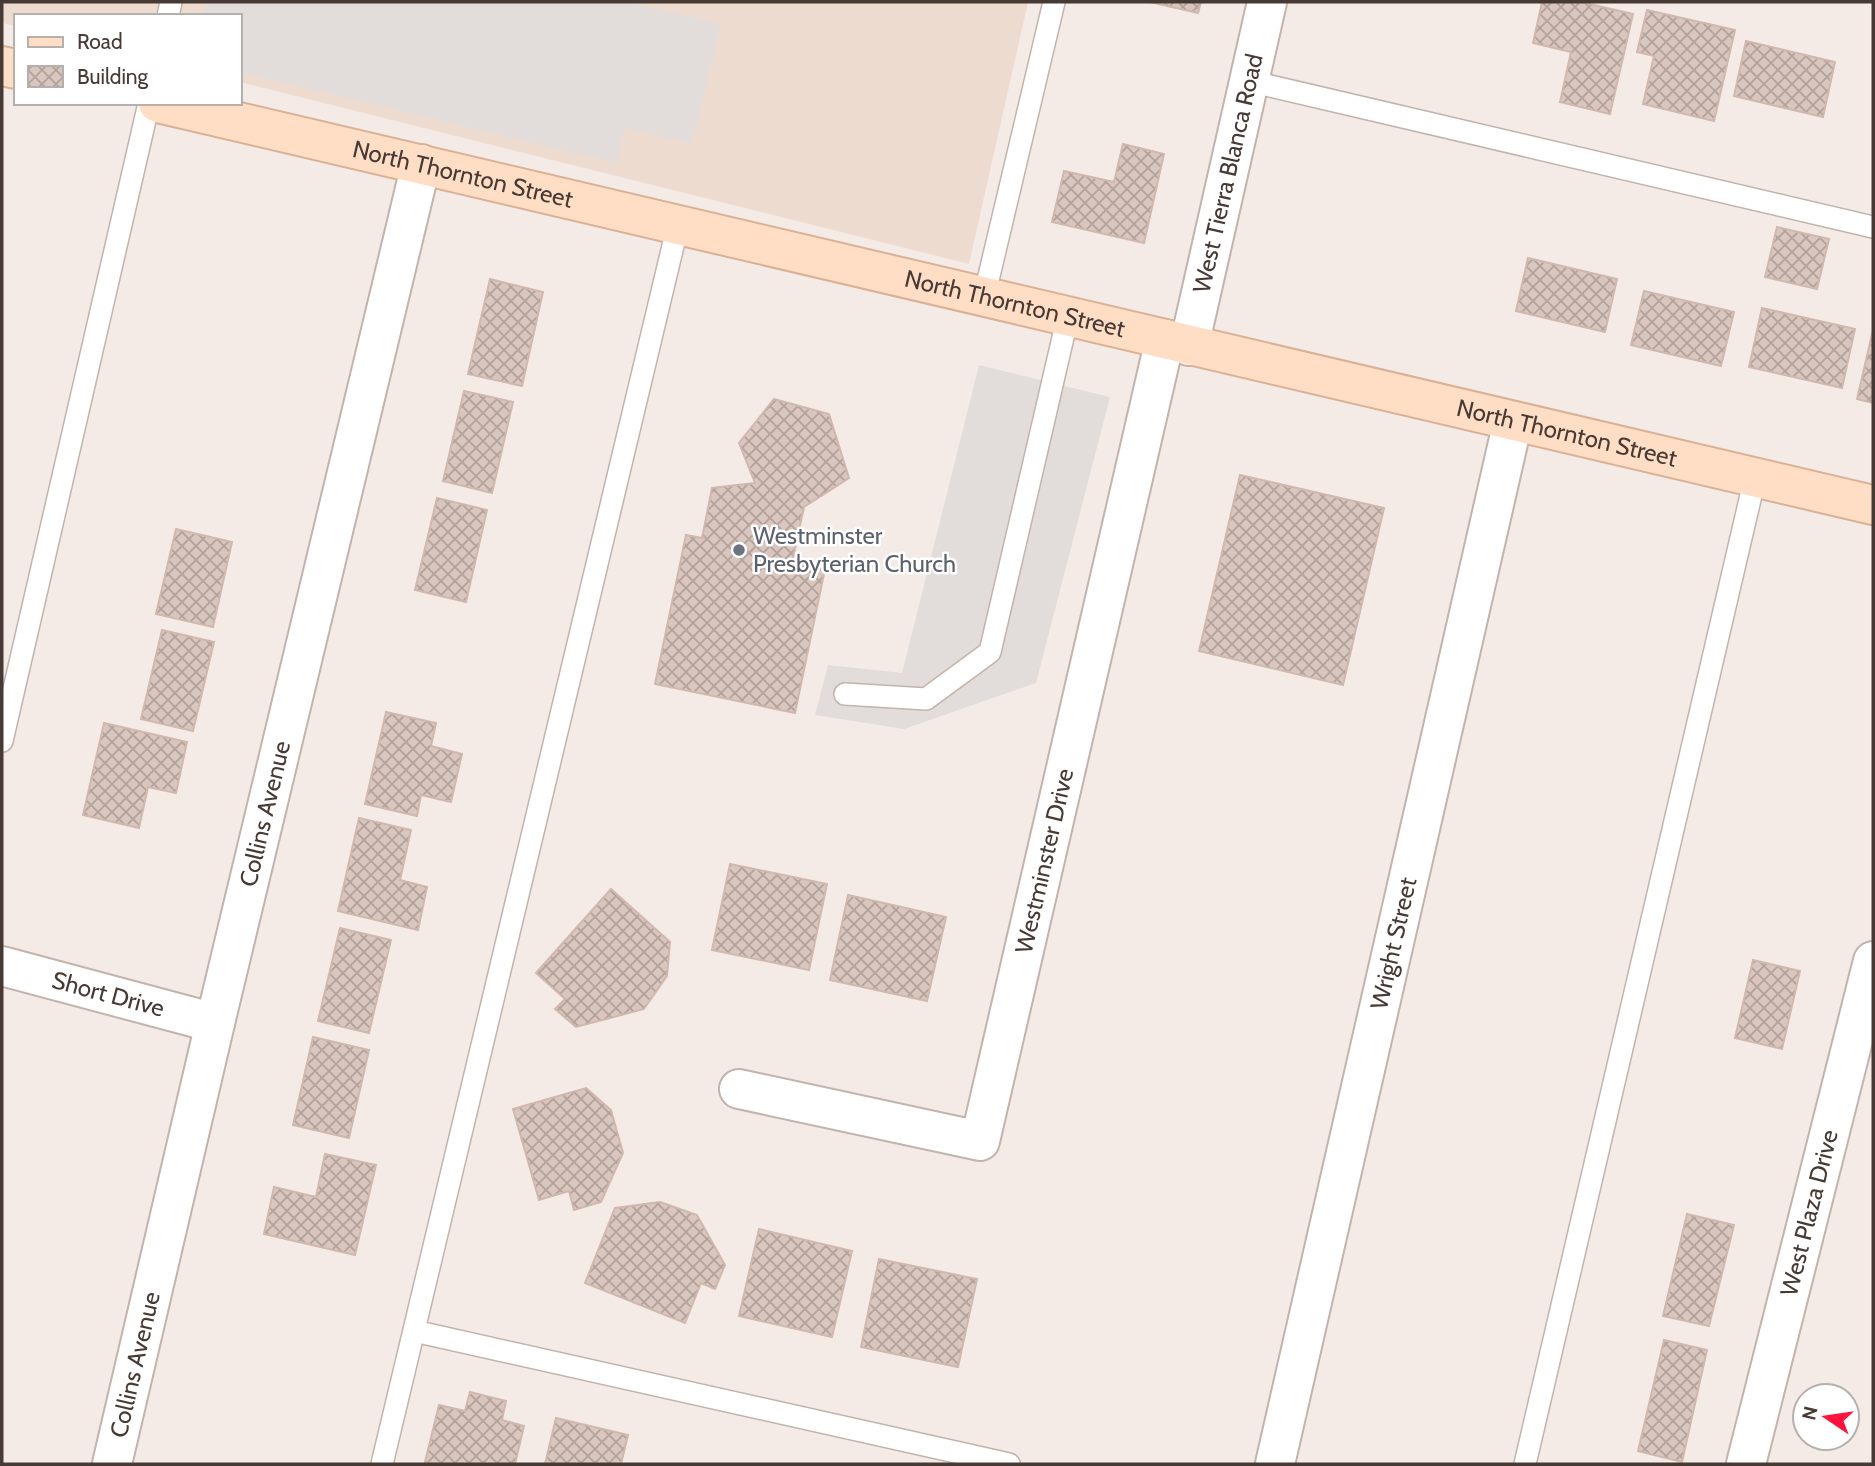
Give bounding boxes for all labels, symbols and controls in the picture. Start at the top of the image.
legend [14,14,242,105]
text: Road [77,29,123,54]
street label: West Tierra Blanca Road [1187,51,1269,296]
text: Building [77,64,149,89]
street label: North Thornton Street [350,134,576,214]
street label: North Thornton Street [902,264,1128,343]
street label: North Thornton Street [1454,393,1680,473]
place label: Westminster Presbyterian Church [753,521,956,578]
marker: Westminster Presbyterian Church [731,542,747,558]
street label: Collins Avenue [233,738,296,890]
street label: Westminster Drive [1009,766,1079,956]
street label: Wright Street [1364,874,1422,1012]
street label: Short Drive [49,965,168,1023]
street label: West Plaza Drive [1774,1127,1844,1299]
street label: Collins Avenue [104,1289,166,1440]
north arrow [1791,1382,1861,1452]
text: N [1797,1404,1823,1422]

